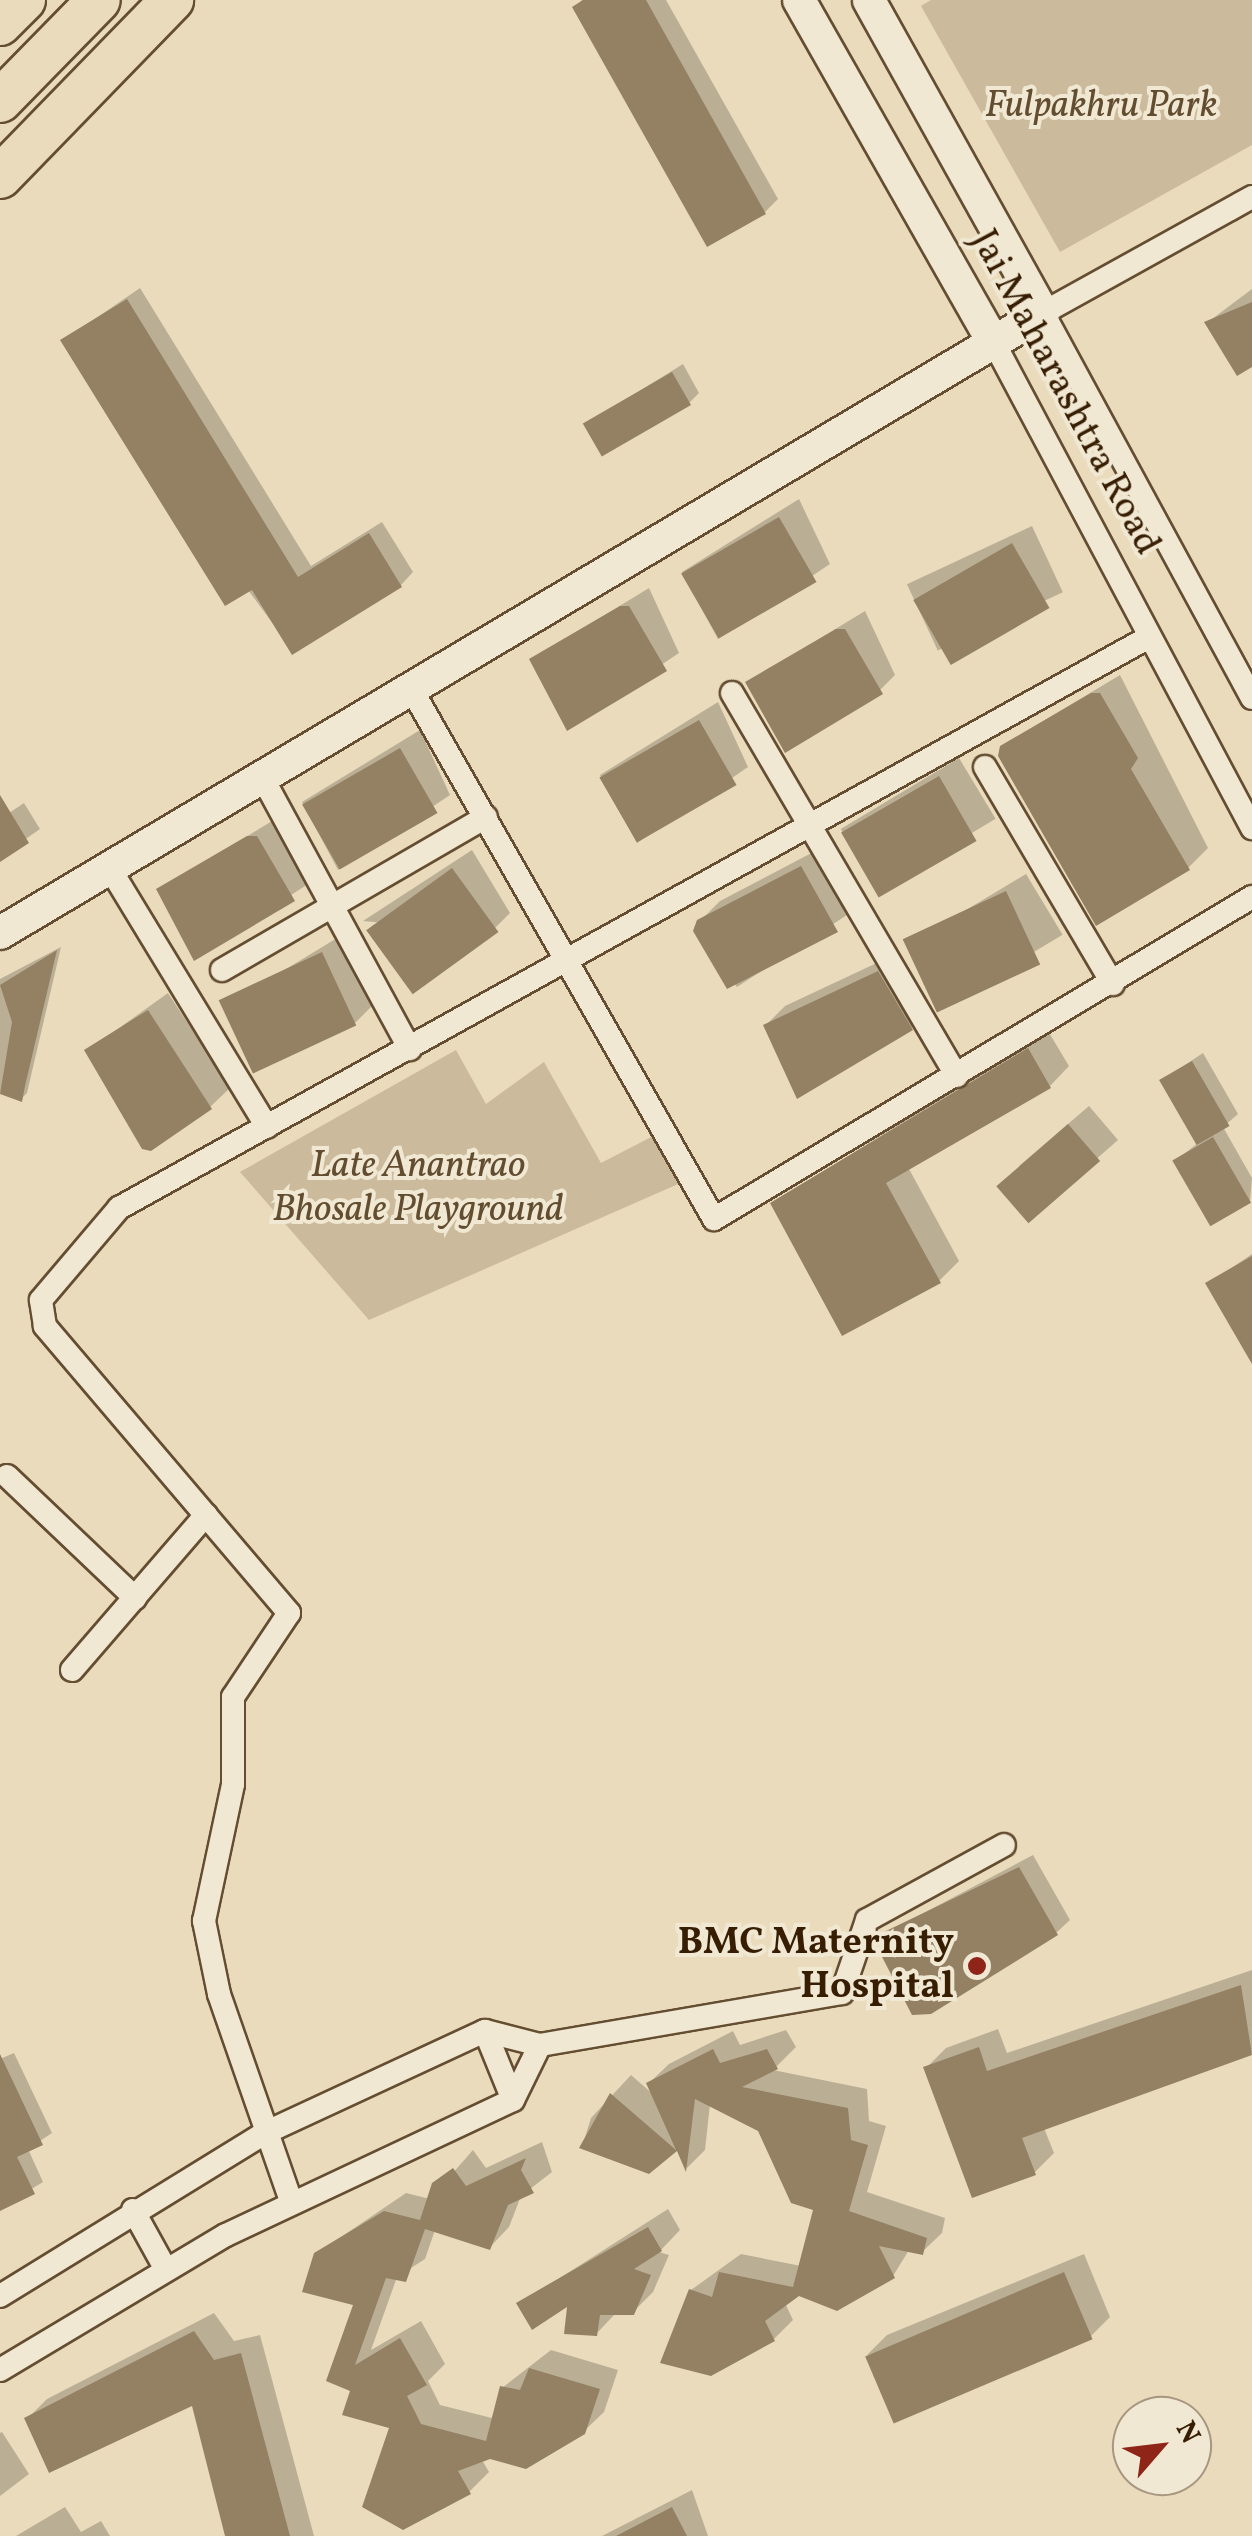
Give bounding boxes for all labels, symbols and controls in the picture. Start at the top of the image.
park label: Fulpakhru Park [985,84,1217,130]
street label: Jai Maharashtra Road [959,223,1169,563]
park label: Late Anantrao Bhosale Playground [272,1144,564,1234]
place label: BMC Maternity Hospital [678,1921,954,2010]
marker: BMC Maternity Hospital [964,1953,990,1979]
north arrow [1112,2396,1212,2496]
text: N [1165,2414,1209,2451]

